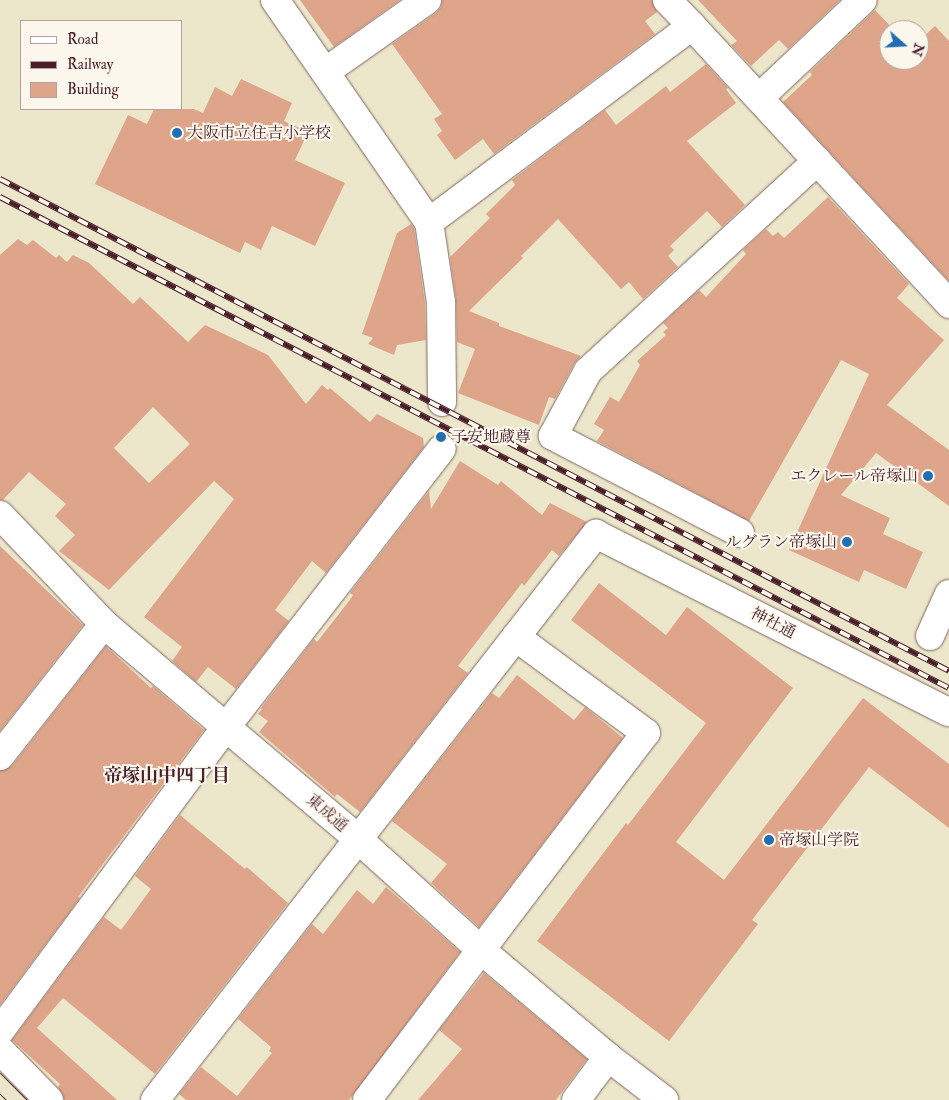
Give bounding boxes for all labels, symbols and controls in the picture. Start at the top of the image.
legend [20,20,182,110]
north arrow [879,20,929,70]
text: Road [67,30,98,49]
text: N [908,41,928,58]
text: Railway [67,55,113,74]
text: Building [67,80,119,99]
place label: 大阪市立住吉小学校 [187,123,331,143]
marker: 大阪市立住吉小学校 [171,127,183,139]
place label: 子安地蔵尊 [451,427,531,447]
marker: 子安地蔵尊 [435,431,447,443]
place label: エクレール帝塚山 [790,466,918,486]
marker: エクレール帝塚山 [922,470,934,482]
place label: ルグラン帝塚山 [725,532,837,552]
marker: ルグラン帝塚山 [841,536,853,548]
street label: 神社通 [747,604,799,642]
district label: 帝塚山中四丁目 [104,765,230,787]
street label: 東成通 [302,790,352,836]
place label: 帝塚山学院 [779,830,859,850]
marker: 帝塚山学院 [763,834,775,846]

